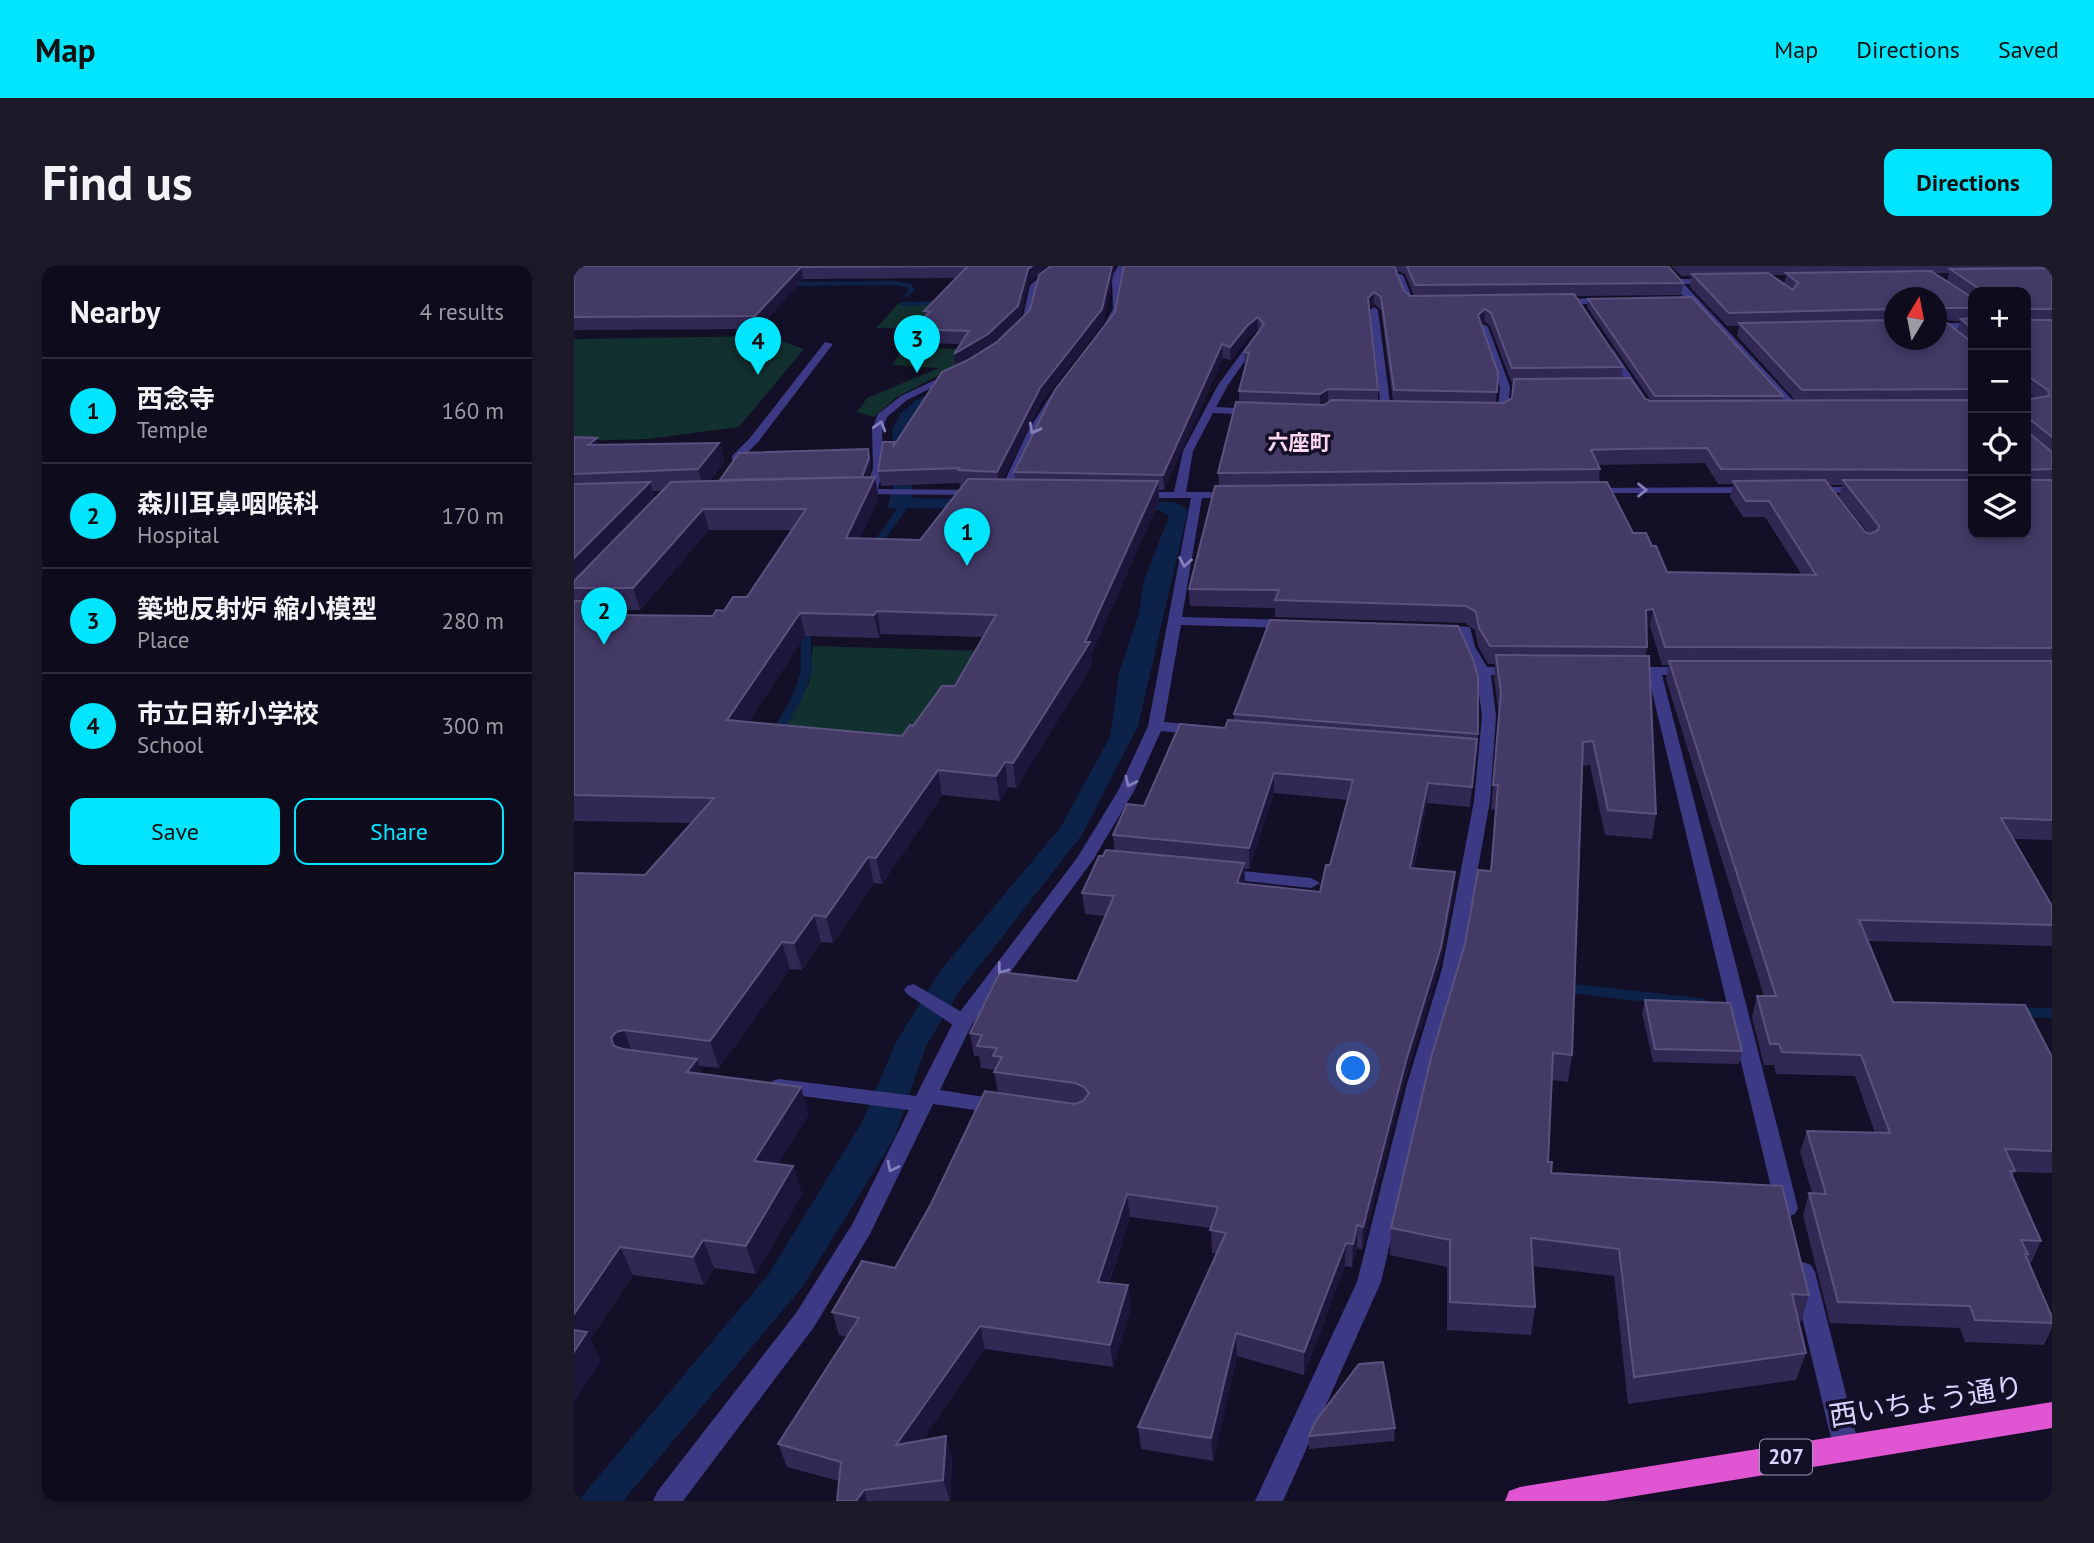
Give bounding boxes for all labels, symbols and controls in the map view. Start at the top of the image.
text: Map [35,28,96,71]
text: Map [1774,34,1818,65]
text: Directions [1856,34,1960,65]
text: Saved [1998,34,2059,65]
button: Directions [1884,149,2052,216]
text: Find us [42,150,193,214]
north arrow [1884,287,1947,350]
map controls [1968,287,2031,539]
button: + [1968,287,2031,350]
text: Nearby [70,292,160,331]
text: 4 results [420,297,504,326]
pin: 3 [894,315,940,373]
pin: 4 [735,317,781,375]
button: − [1968,350,2031,413]
text: 西念寺 [137,382,215,415]
text: 1 [86,396,100,425]
text: 160 m [442,396,504,425]
button: locate [1968,413,2031,476]
text: Temple [137,415,208,444]
one-way arrow [872,420,887,432]
one-way arrow [1029,422,1043,435]
district label: 六座町 [1268,429,1331,456]
button: layers [1968,476,2031,539]
one-way arrow [1637,482,1648,498]
text: 森川耳鼻咽喉科 [137,487,319,520]
text: 2 [86,501,100,530]
text: 170 m [442,501,504,530]
pin: 1 [944,508,990,566]
text: Hospital [137,520,219,549]
one-way arrow [1178,556,1193,568]
pin: 2 [581,587,627,645]
text: 築地反射炉 縮小模型 [137,592,378,625]
text: 3 [86,606,100,635]
text: 280 m [442,606,504,635]
text: Place [137,625,190,654]
text: 市立日新小学校 [137,697,319,730]
text: 4 [86,711,100,740]
text: 300 m [442,711,504,740]
text: School [137,730,204,759]
one-way arrow [1124,775,1138,787]
button: Save [70,798,280,865]
button: Share [294,798,504,865]
one-way arrow [998,961,1010,974]
your location [1336,1051,1370,1085]
one-way arrow [886,1160,900,1172]
street label: 西いちょう通り [1826,1367,2026,1434]
road number: 207 [1760,1440,1812,1474]

